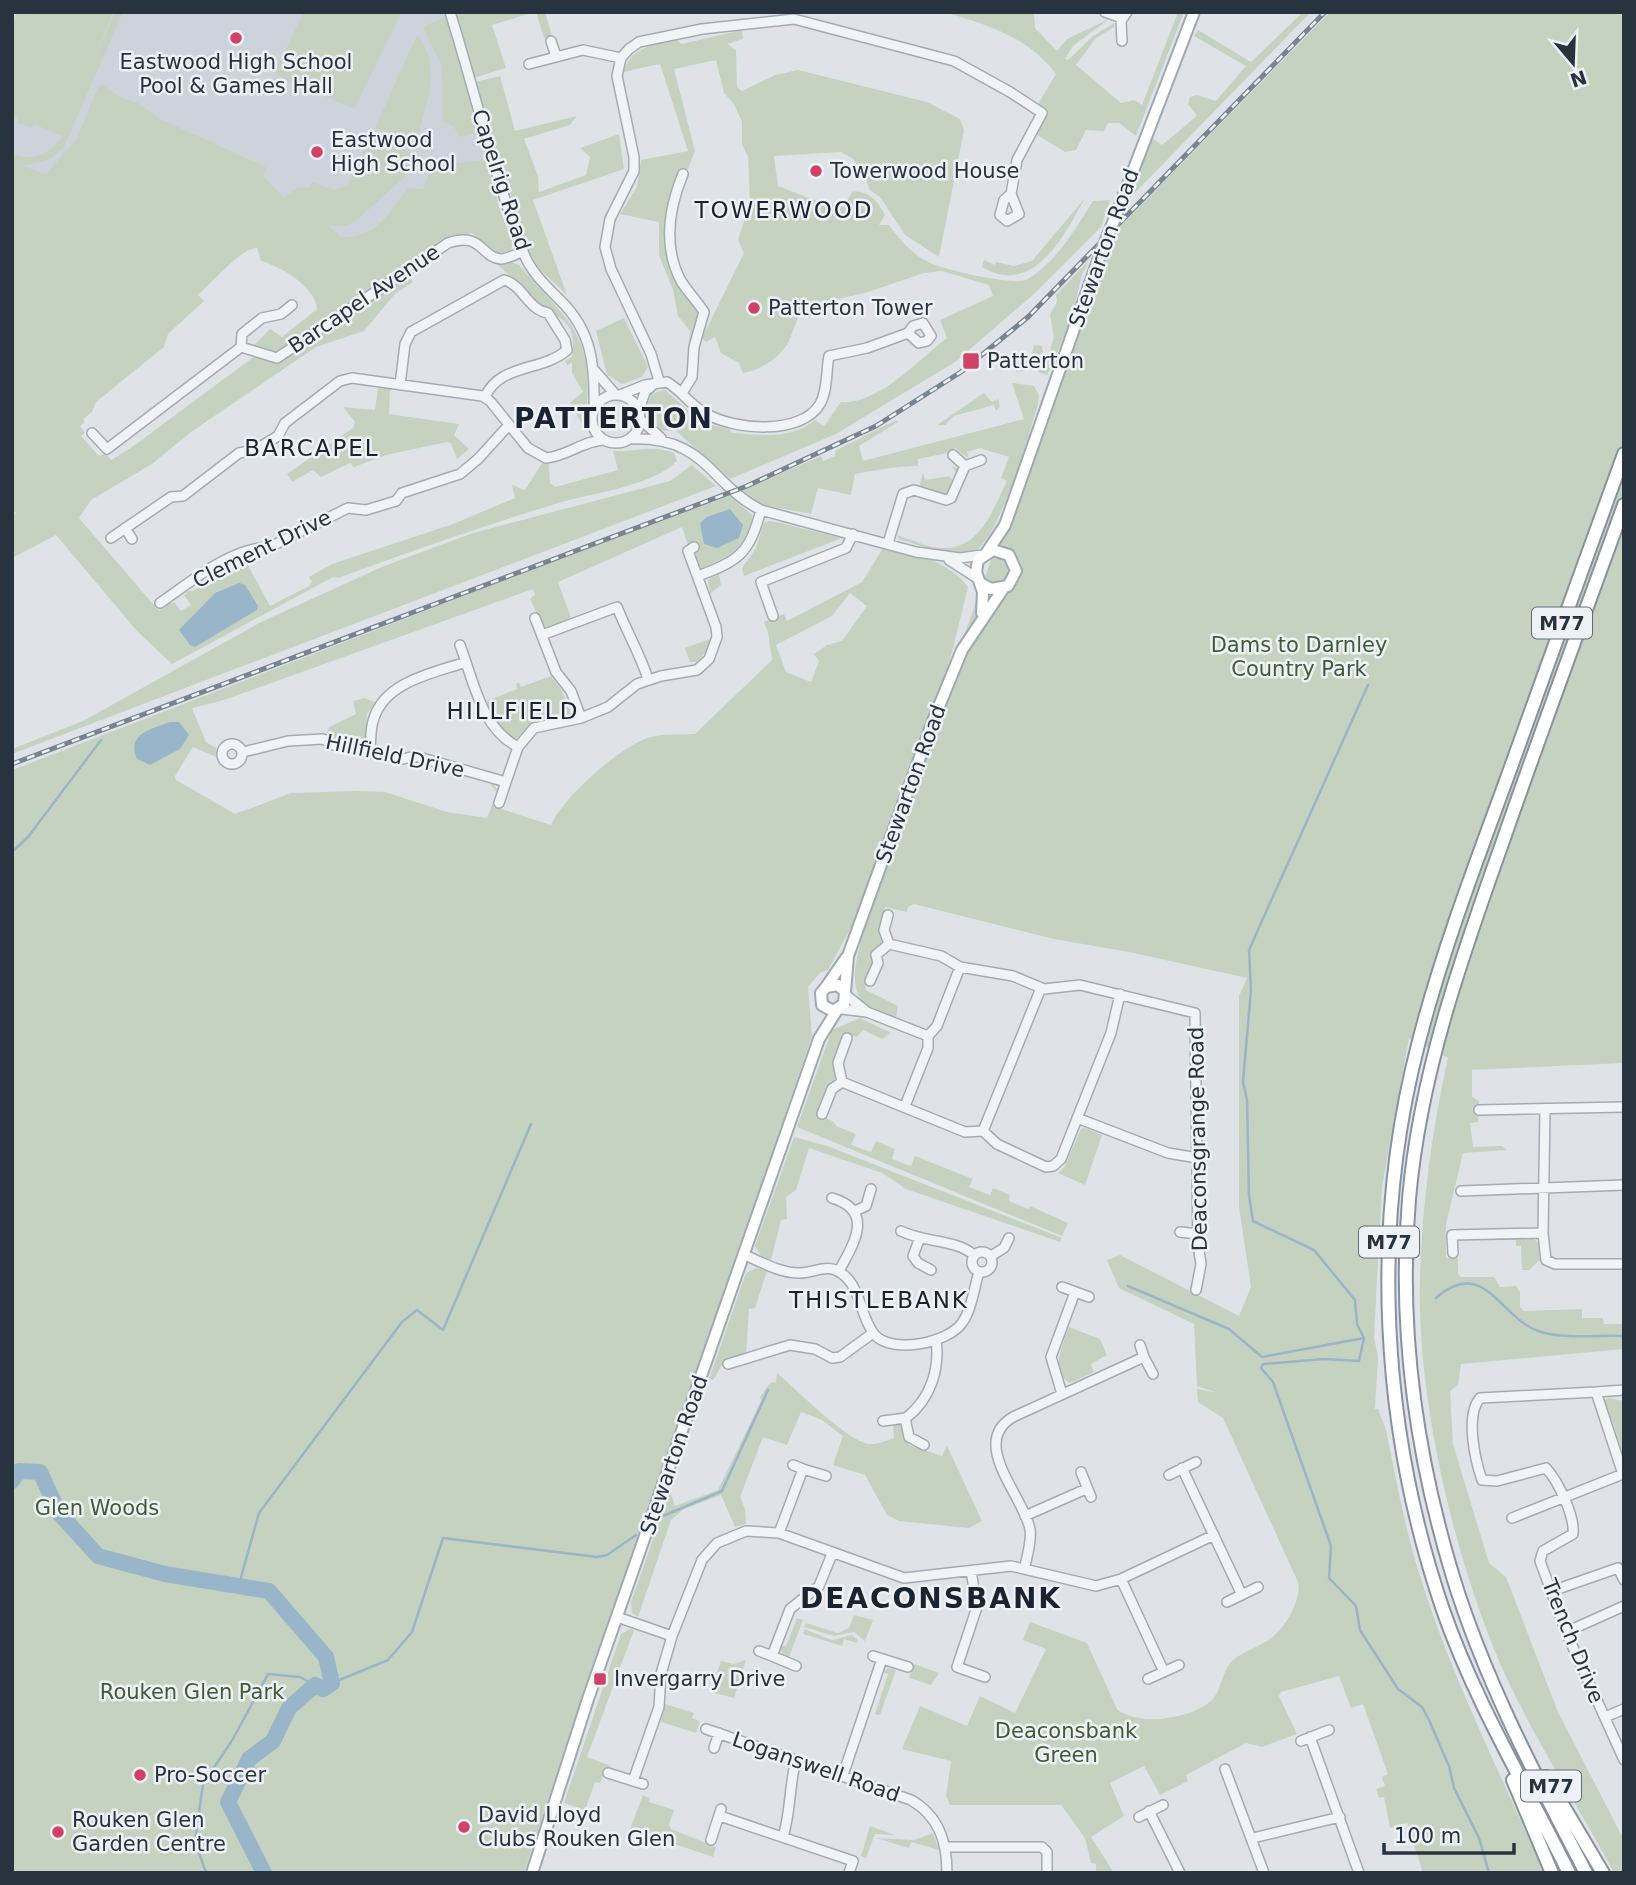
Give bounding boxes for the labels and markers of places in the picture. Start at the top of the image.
marker: Eastwood High School Pool & Games Hall [228,30,244,46]
place label: Eastwood High School Pool & Games Hall [120,50,352,98]
place label: Eastwood High School [331,128,456,176]
marker: Eastwood High School [309,144,325,160]
place label: Towerwood House [829,159,1020,183]
marker: Towerwood House [808,163,824,179]
place label: Patterton Tower [768,296,933,320]
marker: Patterton Tower [746,300,762,316]
place label: Patterton [987,349,1084,373]
marker: Patterton [961,351,981,371]
place label: Invergarry Drive [614,1667,785,1691]
marker: Invergarry Drive [592,1671,608,1687]
place label: Pro-Soccer [154,1763,266,1787]
marker: Pro-Soccer [132,1767,148,1783]
place label: David Lloyd Clubs Rouken Glen [478,1803,675,1851]
place label: Rouken Glen Garden Centre [72,1808,226,1856]
marker: David Lloyd Clubs Rouken Glen [456,1819,472,1835]
marker: Rouken Glen Garden Centre [50,1824,66,1840]

